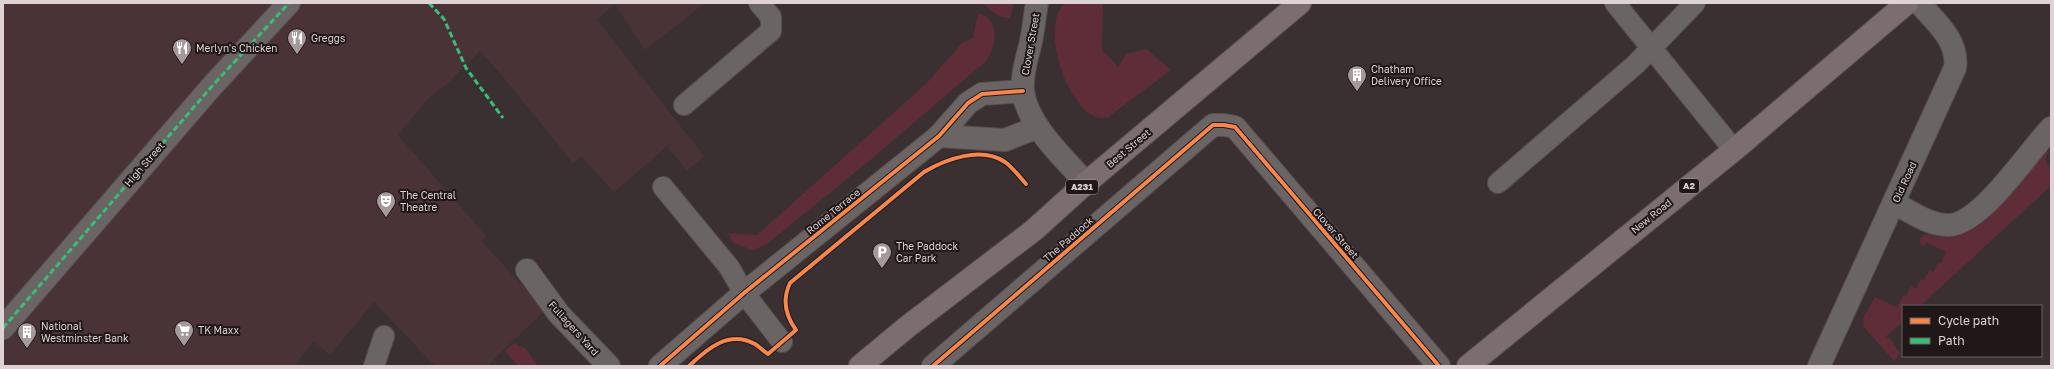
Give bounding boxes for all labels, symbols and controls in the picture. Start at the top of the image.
street label: Clover Street [1019,12,1041,76]
restaurant icon: Greggs [286,27,308,55]
place label: Greggs [311,32,345,44]
restaurant icon: Merlyn's Chicken [171,37,193,65]
place label: Merlyn's Chicken [196,42,277,54]
place label: Chatham Delivery Office [1371,63,1442,87]
building icon: Chatham Delivery Office [1346,64,1368,92]
street label: Best Street [1103,126,1153,170]
street label: High Street [122,139,166,189]
street label: Old Road [1889,160,1919,204]
road number: A2 [1679,179,1699,193]
road number: A231 [1066,180,1098,194]
street label: Rome Terrace [804,186,862,236]
place label: The Central Theatre [400,189,456,213]
theatre icon: The Central Theatre [375,190,397,218]
street label: New Road [1628,196,1674,236]
street label: Clover Street [1311,205,1361,261]
street label: The Paddock [1041,214,1096,264]
place label: The Paddock Car Park [896,240,958,264]
parking icon: The Paddock Car Park [871,241,893,269]
street label: Fullagers Yard [546,298,602,358]
legend [1902,305,2042,357]
text: Cycle path [1938,313,1999,328]
supermarket icon: TK Maxx [173,319,195,347]
place label: National Westminster Bank [41,320,129,344]
building icon: National Westminster Bank [16,321,38,349]
place label: TK Maxx [198,324,239,336]
text: Path [1938,333,1965,348]

